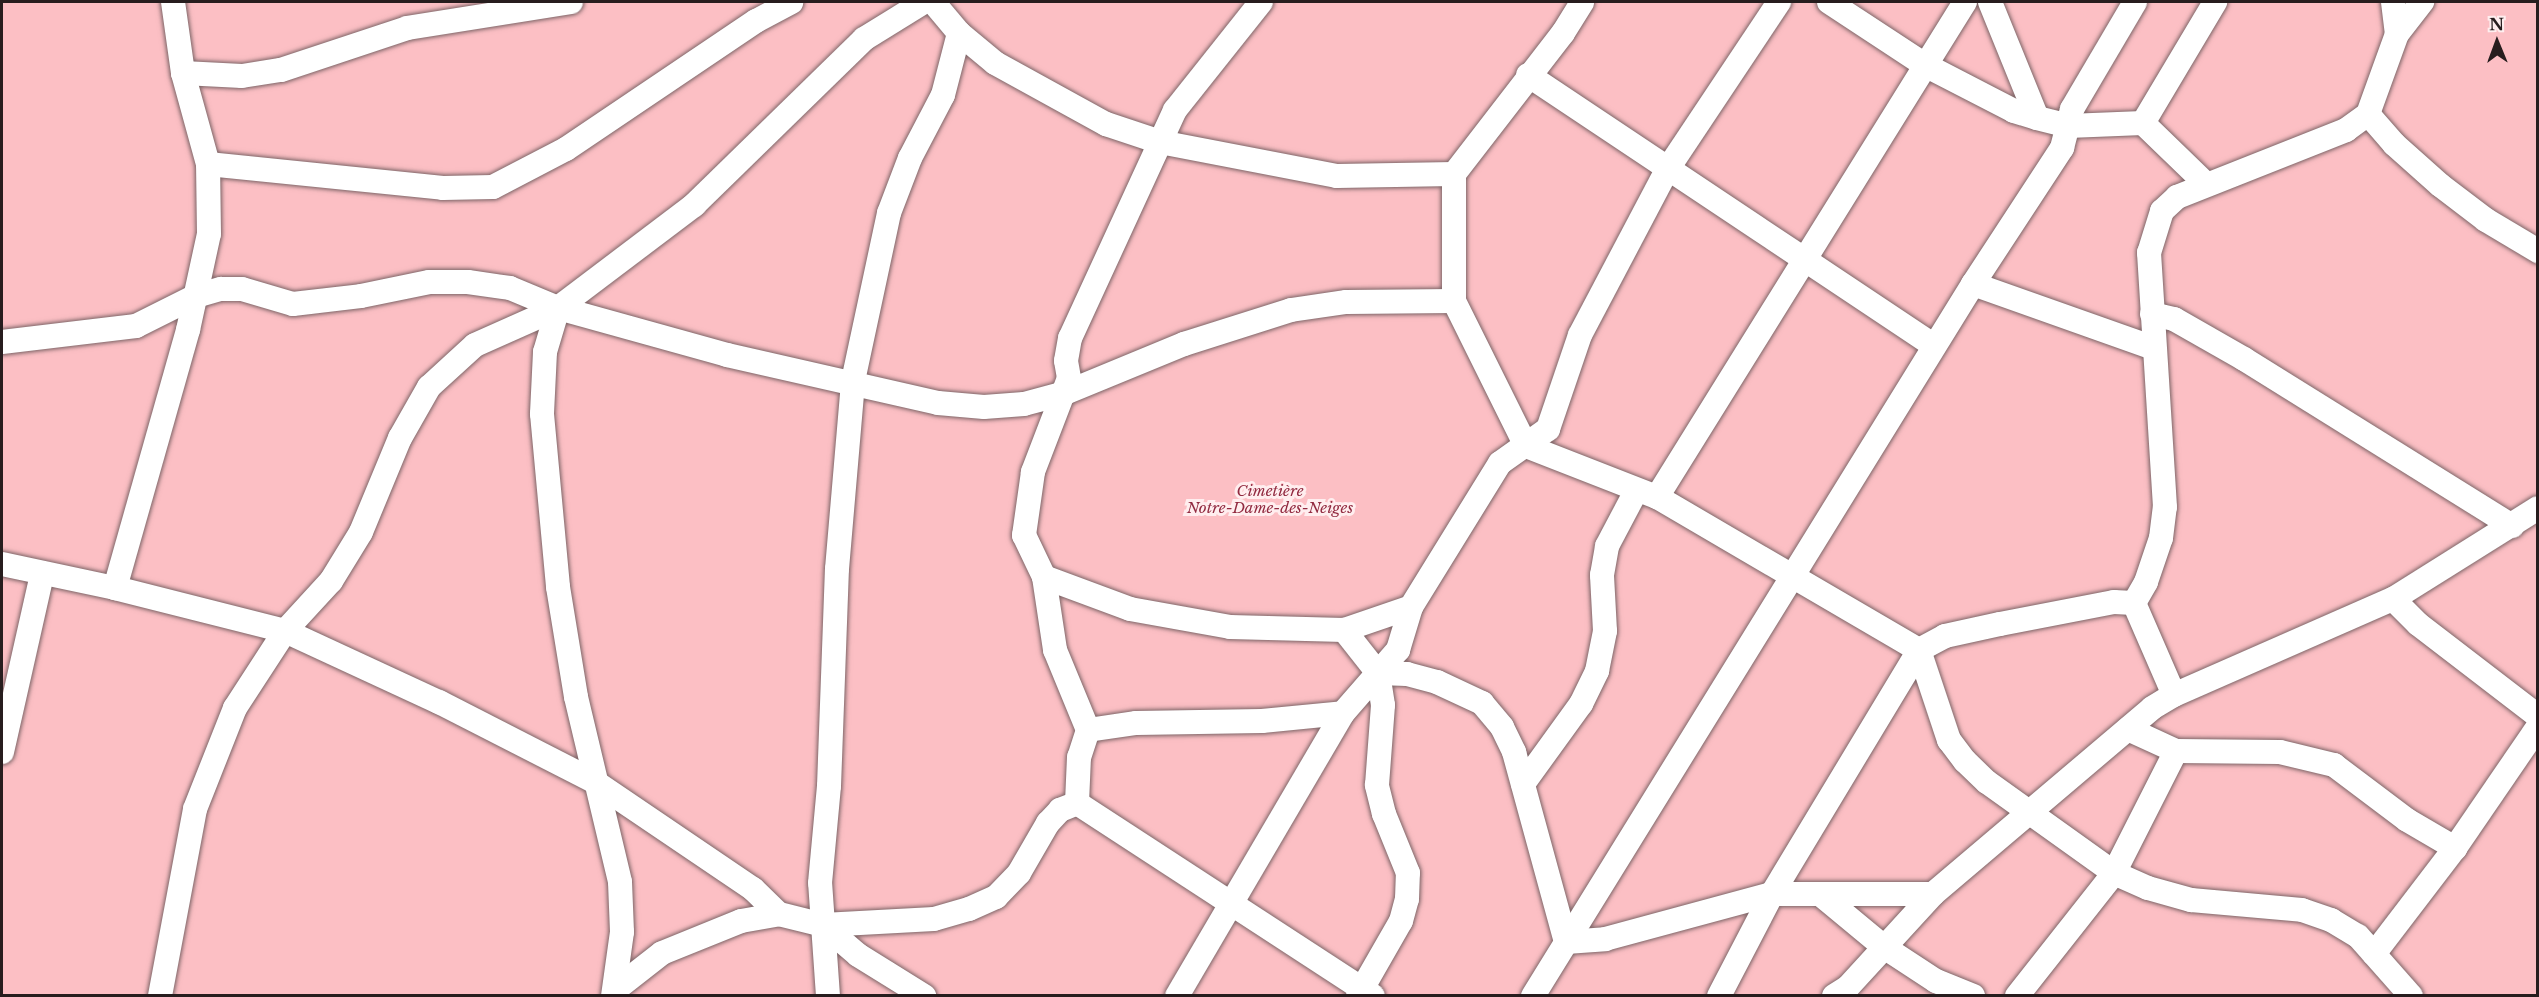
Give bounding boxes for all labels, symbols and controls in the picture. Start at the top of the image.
north arrow [2467,12,2527,72]
text: N [2489,14,2504,34]
park label: Cimetière Notre-Dame-des-Neiges [1187,481,1353,516]

